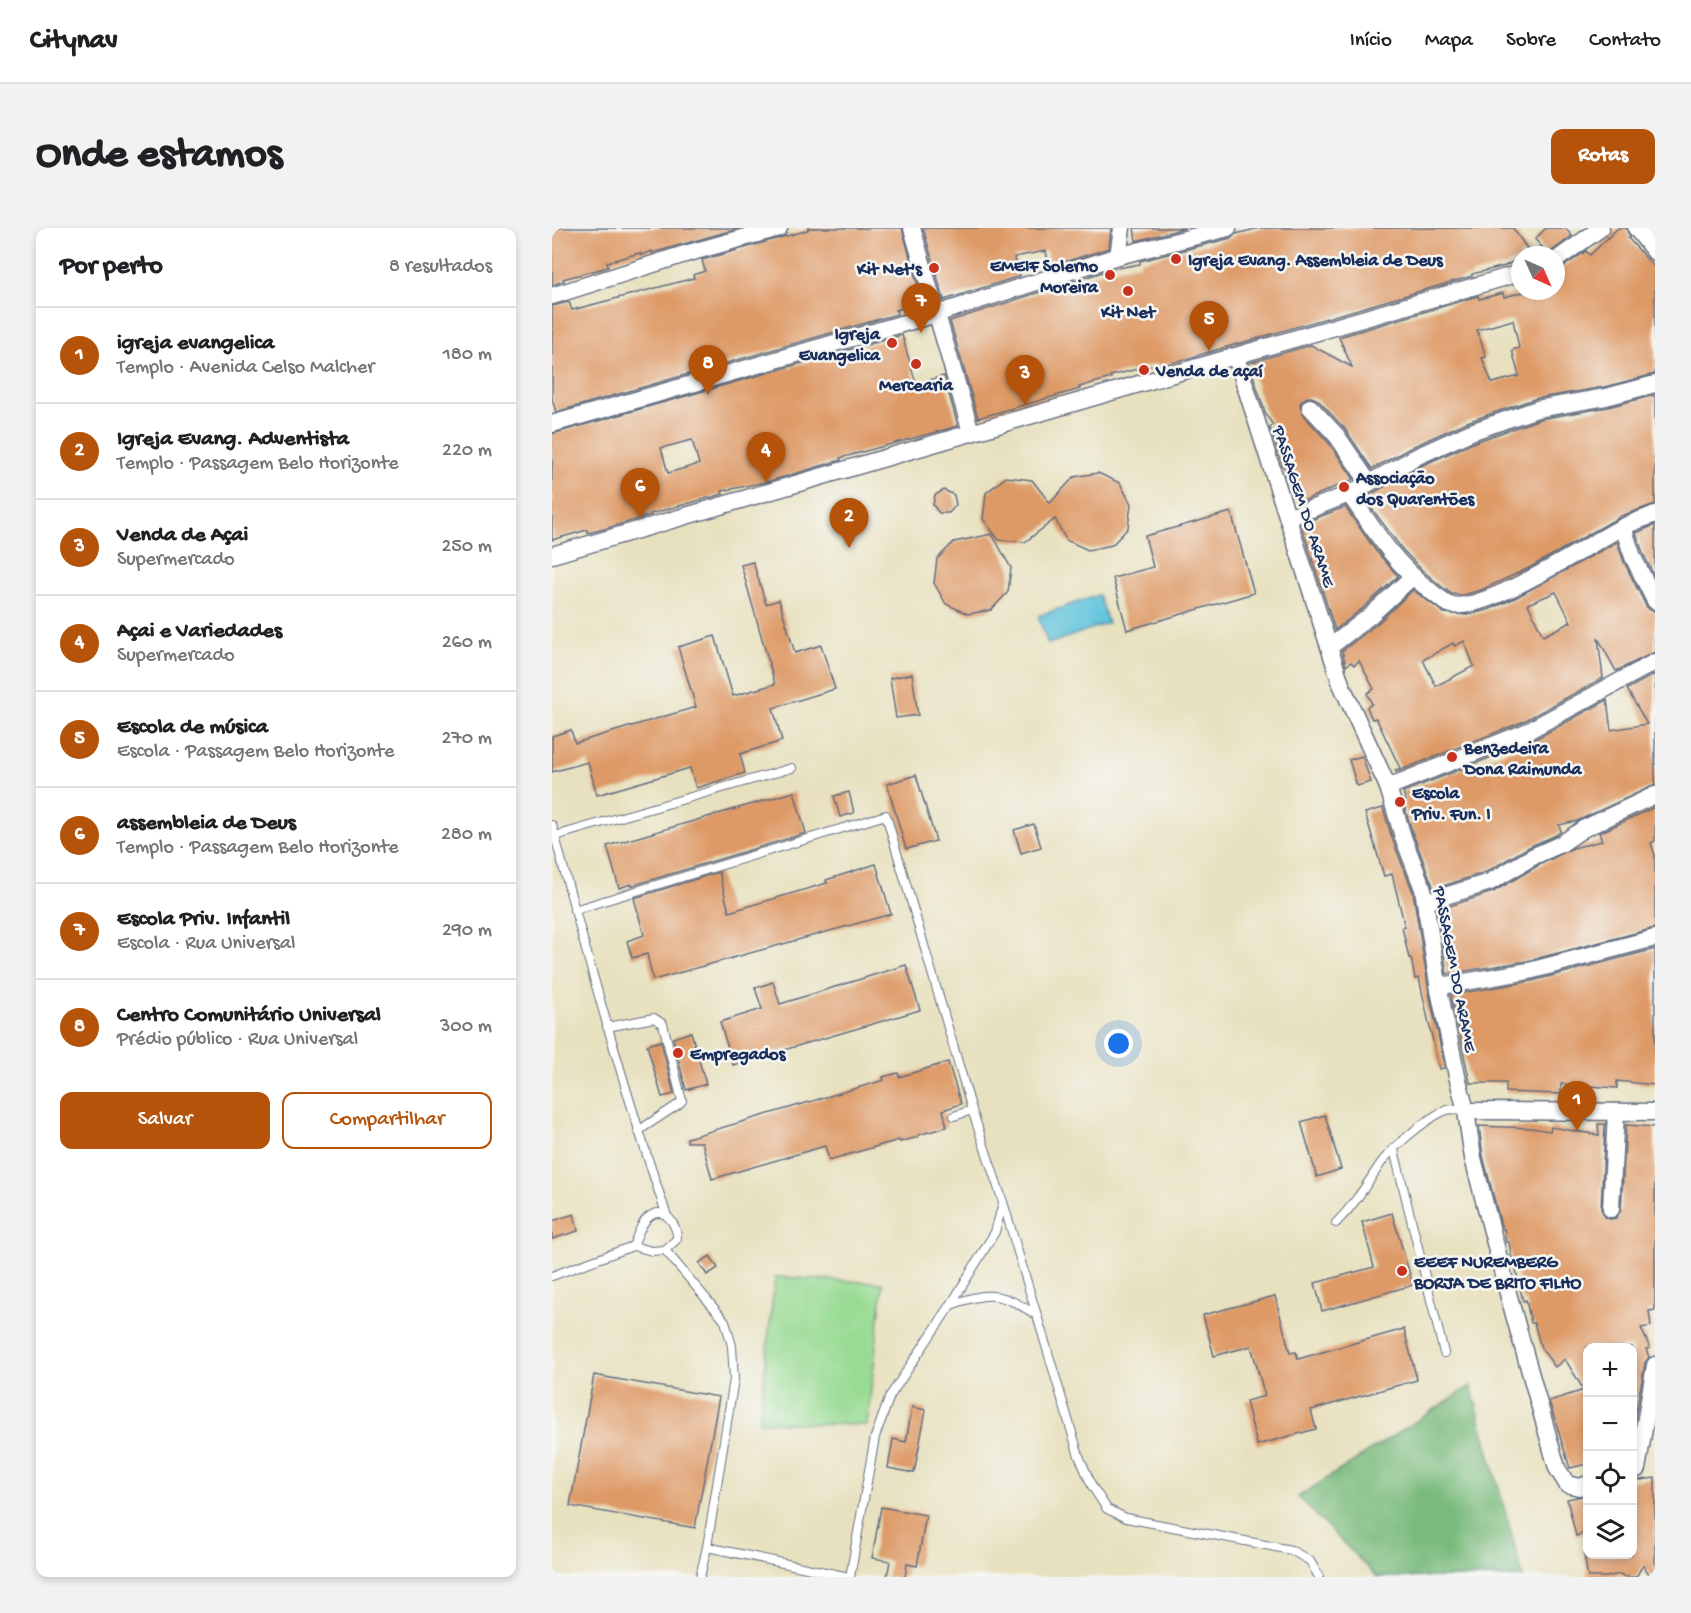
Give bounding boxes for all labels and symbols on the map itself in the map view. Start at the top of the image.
north arrow [1511,246,1565,300]
place label: Igreja Evang. Assembleia de Deus [1188,251,1444,272]
marker: Igreja Evang. Assembleia de Deus [1169,252,1183,266]
place label: EMEIF Solerno Moreira [990,257,1099,299]
place label: Kit Net's [856,260,923,281]
marker: Kit Net's [927,261,941,275]
marker: EMEIF Solerno Moreira [1103,268,1117,282]
pin: 7 [902,284,940,333]
marker: Kit Net [1121,284,1135,298]
pin: 5 [1190,302,1228,351]
place label: Kit Net [1100,303,1157,324]
place label: Igreja Evangelica [799,325,881,367]
marker: Igreja Evangelica [885,336,899,350]
pin: 8 [688,346,728,395]
pin: 3 [1006,356,1044,405]
marker: Mercearia [909,357,923,371]
place label: Venda de açaí [1155,362,1264,383]
marker: Venda de açaí [1137,363,1151,377]
place label: Mercearia [879,376,954,397]
street label: PASSAGEM DO ARAME [1266,423,1339,591]
pin: 4 [746,432,786,482]
pin: 6 [620,468,659,518]
place label: Associação dos Quarentões [1355,469,1476,511]
marker: Associação dos Quarentões [1337,480,1351,494]
pin: 2 [830,498,868,548]
place label: Benzedeira Dona Raimunda [1462,739,1583,781]
marker: Benzedeira Dona Raimunda [1445,750,1459,764]
place label: Escola Priv. Fun. I [1411,784,1491,826]
marker: Escola Priv. Fun. I [1393,795,1407,809]
street label: PASSAGEM DO ARAME [1427,884,1480,1055]
your location [1104,1029,1133,1058]
place label: Empregados [690,1045,787,1066]
marker: Empregados [671,1046,685,1060]
pin: 1 [1558,1082,1596,1131]
place label: EEEF NUREMBERG BORJA DE BRITO FILHO [1413,1253,1581,1295]
marker: EEEF NUREMBERG BORJA DE BRITO FILHO [1395,1264,1409,1278]

